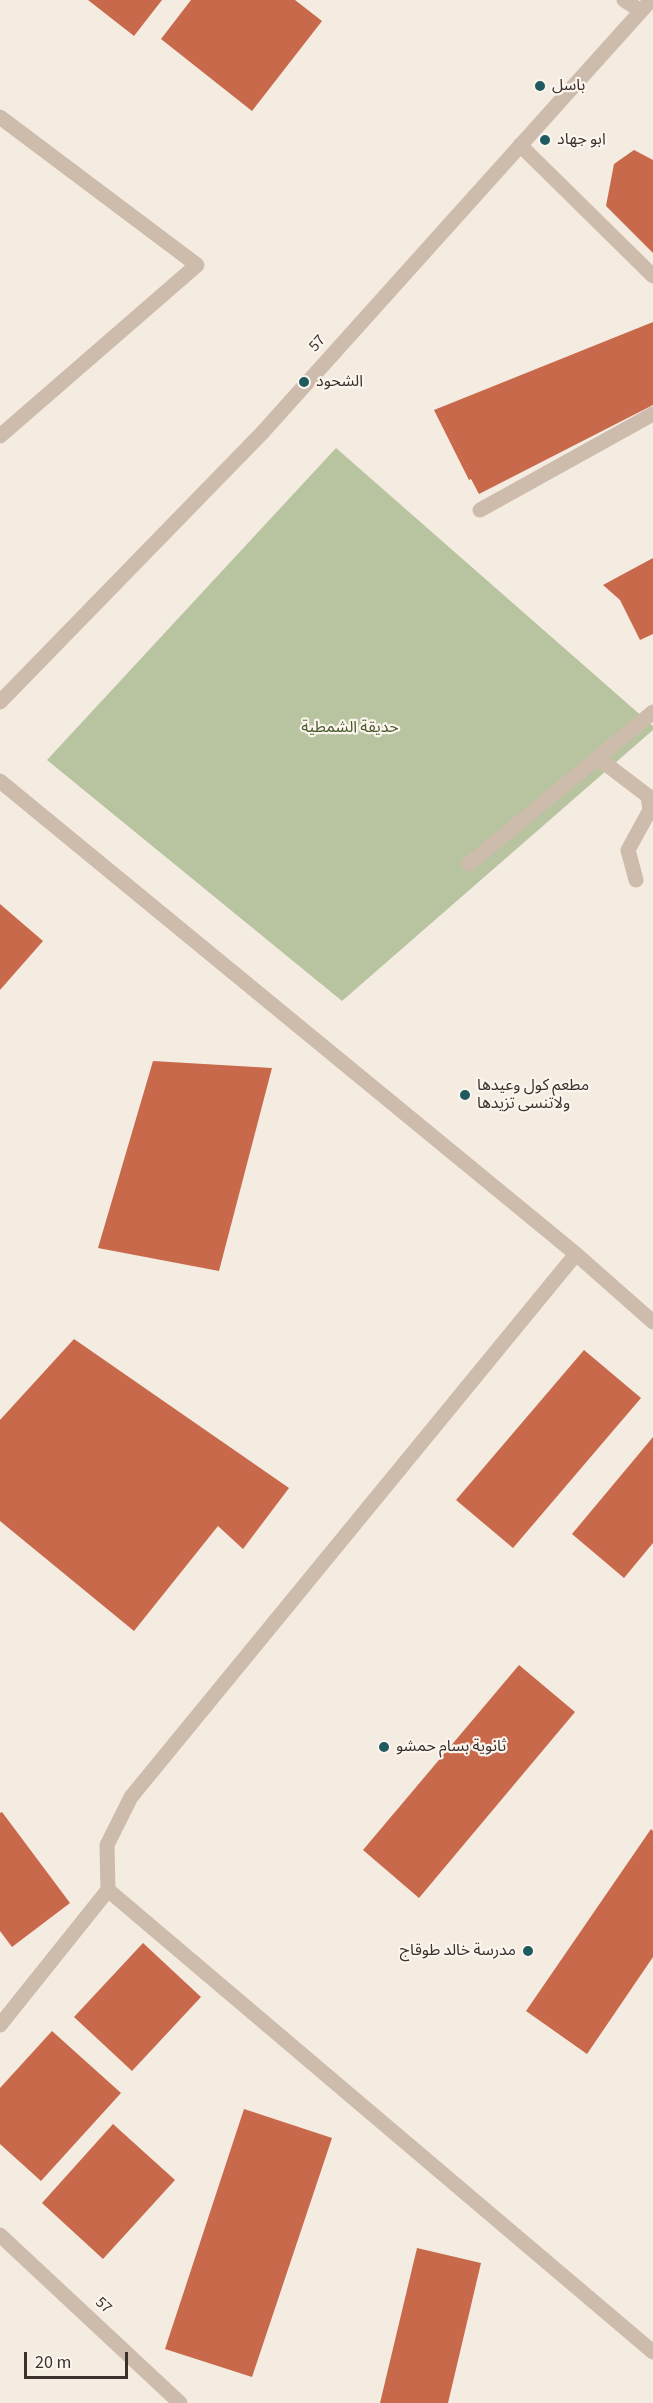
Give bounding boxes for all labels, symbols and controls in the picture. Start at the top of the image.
place label: باسل [552,76,585,96]
marker: باسل [533,79,547,93]
place label: ابو جهاد [557,130,606,150]
marker: ابو جهاد [538,133,552,147]
street label: 57 [306,332,330,356]
place label: الشحود [316,372,363,392]
marker: الشحود [297,375,311,389]
park label: حديقة الشمطية [301,718,399,738]
place label: مطعم كول وعيدها ولاتنسى تزيدها [477,1076,589,1114]
marker: مطعم كول وعيدها ولاتنسى تزيدها [458,1088,472,1102]
place label: ثانوية بسام حمشو [396,1737,506,1757]
marker: ثانوية بسام حمشو [377,1740,391,1754]
place label: مدرسة خالد طوقاج [400,1941,516,1961]
marker: مدرسة خالد طوقاج [521,1944,535,1958]
street label: 57 [91,2294,115,2318]
scale bar [27,2340,130,2378]
text: 20 m [35,2350,71,2375]

